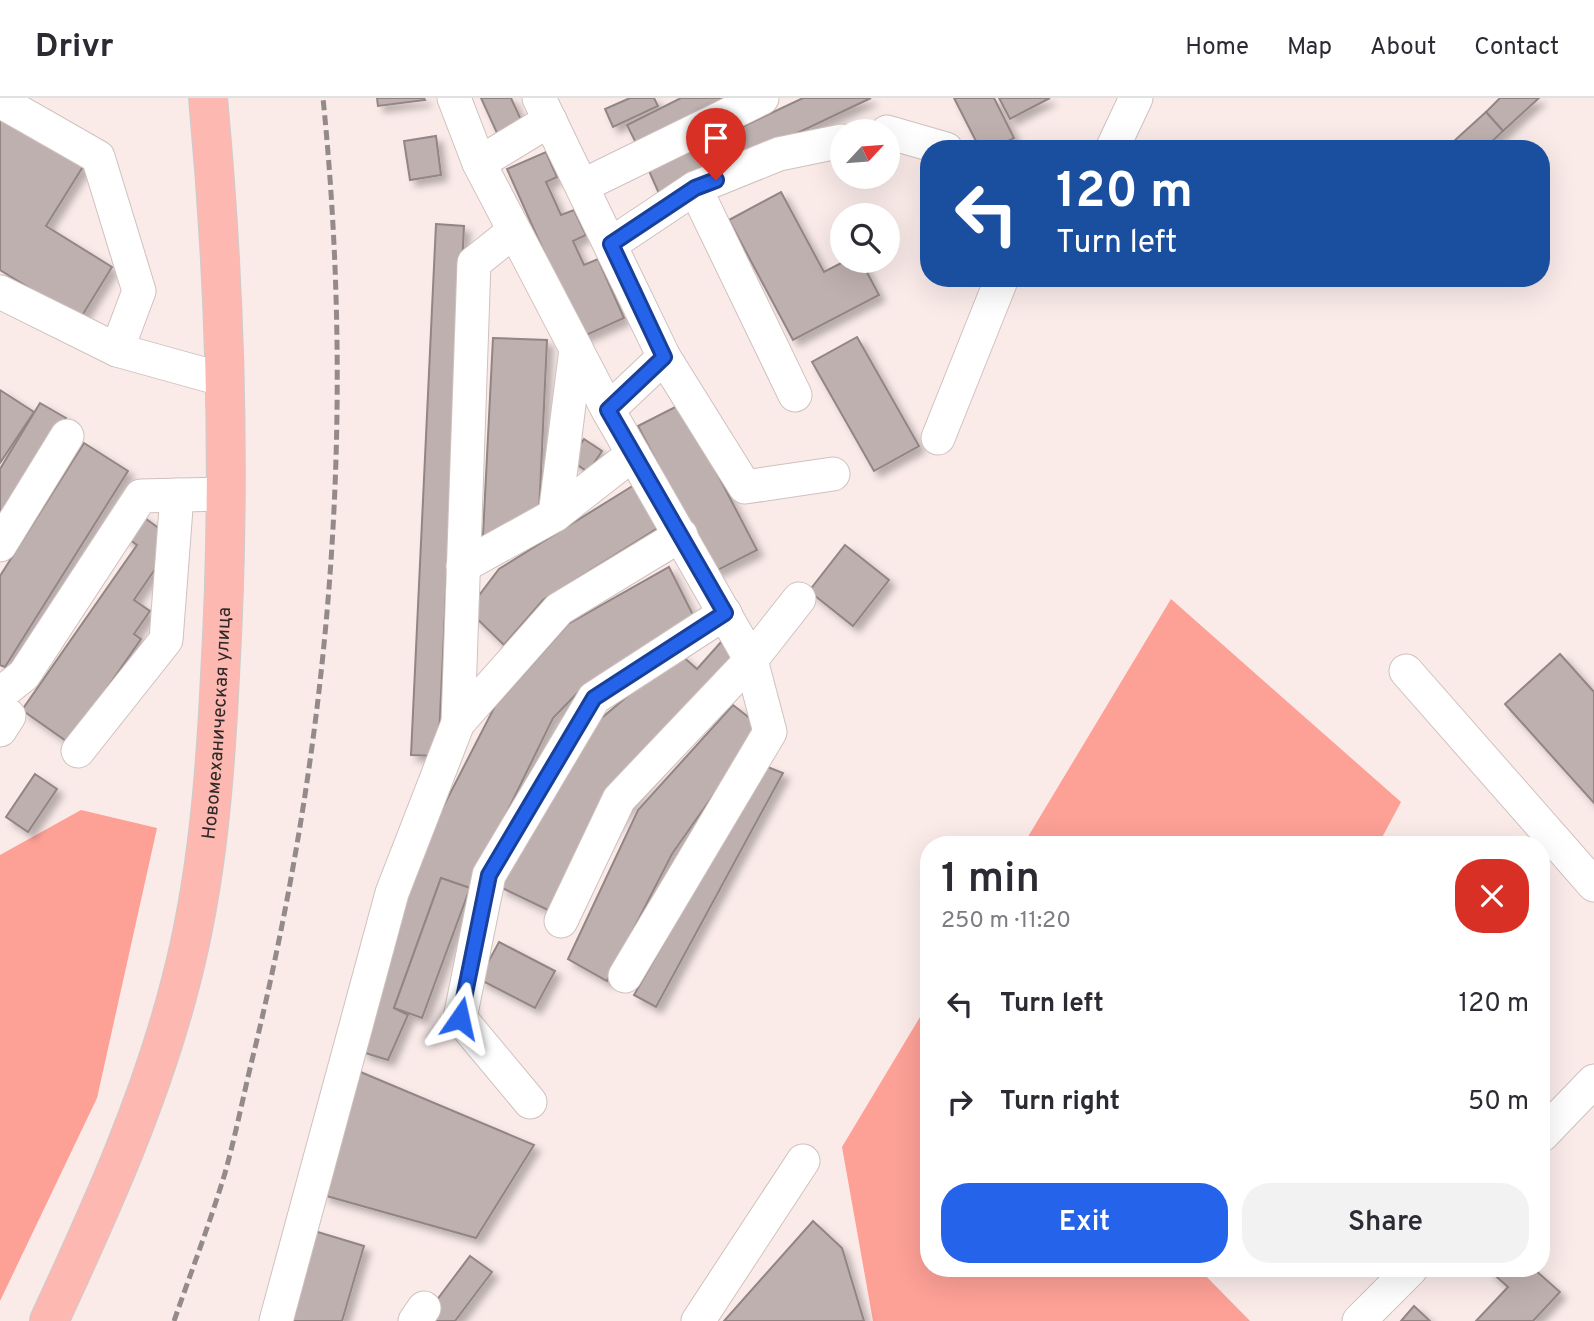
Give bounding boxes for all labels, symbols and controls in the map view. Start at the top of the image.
text: Drivr [35,27,114,69]
text: Home [1185,33,1249,63]
text: Map [1287,33,1332,63]
text: About [1370,33,1436,63]
text: Contact [1474,33,1559,63]
pin [686,108,746,180]
icon: arrive [697,119,735,157]
north arrow [830,119,900,189]
map controls [830,119,900,273]
text: 120 m [1056,163,1193,225]
icon: left [941,168,1032,259]
button: search [830,203,900,273]
text: Turn left [1056,224,1177,264]
street label: Новомеханическая улица [197,607,237,841]
text: 1 min [941,854,1040,907]
button: close [1455,859,1529,933]
text: 250 m · 11:20 [941,907,1071,936]
position arrow [423,981,497,1055]
icon: left [941,985,979,1023]
text: Turn left [1000,988,1104,1021]
text: 120 m [1459,988,1529,1021]
icon: right [941,1083,979,1121]
text: Turn right [1000,1086,1120,1119]
text: 50 m [1468,1086,1529,1119]
button: Exit [941,1183,1228,1263]
button: Share [1242,1183,1529,1263]

